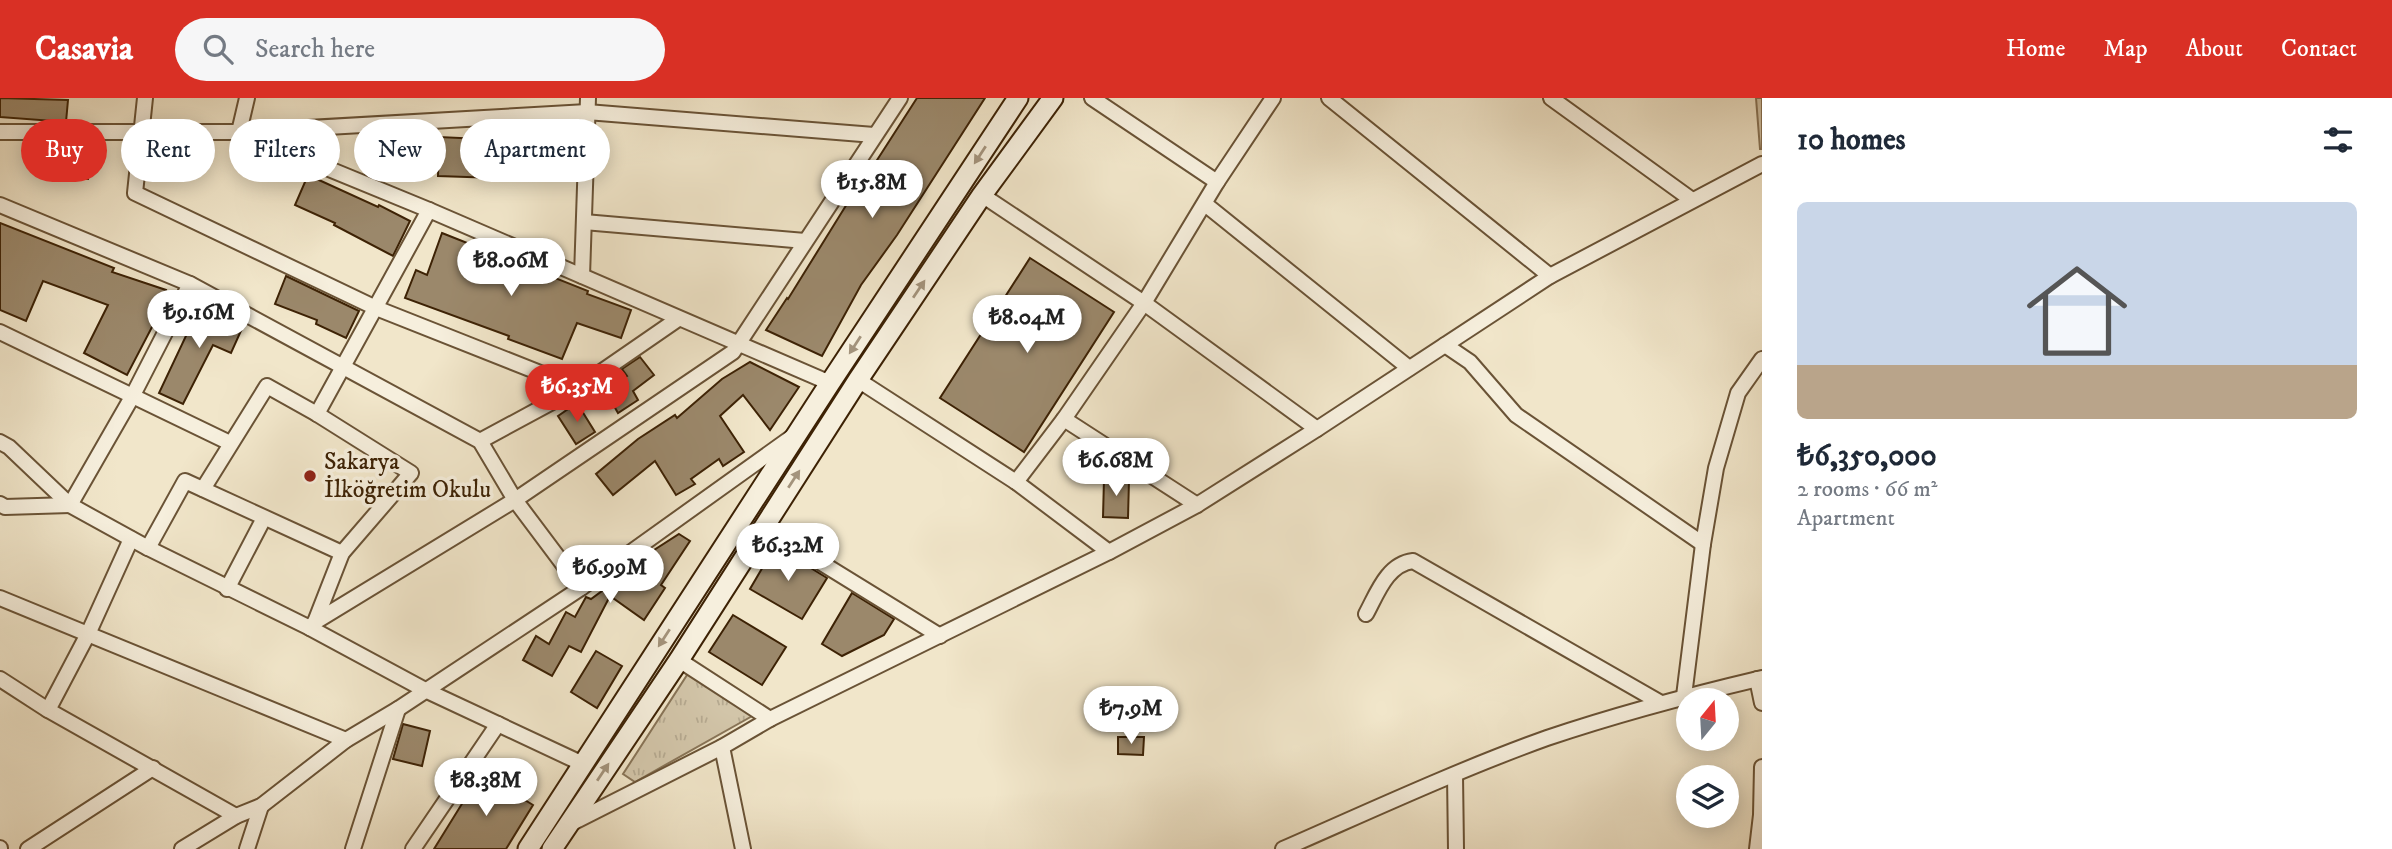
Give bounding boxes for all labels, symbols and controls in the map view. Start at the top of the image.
search box [175,18,665,81]
text: Casavia [35,29,133,70]
icon: search [199,30,237,68]
text: Search here [255,33,375,66]
text: Home [2006,34,2065,64]
text: Map [2103,34,2148,64]
text: About [2186,34,2243,64]
text: Contact [2281,34,2357,64]
chip: Buy [21,119,107,182]
chip: Rent [121,119,215,182]
chip: Filters [229,119,340,182]
chip: New [354,119,446,182]
chip: Apartment [460,119,610,182]
icon: filters [2319,121,2357,159]
text: 10 homes [1797,122,1906,159]
one-way arrow [973,146,987,164]
pin: ₺15.8M [815,160,929,220]
text: ₺15.8M [837,168,907,197]
pin: ₺8.06M [454,238,568,298]
text: ₺8.06M [473,246,549,275]
icon: home [2014,248,2140,374]
one-way arrow [913,279,926,299]
pin: ₺9.16M [142,290,256,350]
pin: ₺8.04M [970,296,1084,355]
text: ₺9.16M [163,298,235,327]
text: ₺8.04M [989,303,1065,332]
one-way arrow [848,336,862,354]
pin: ₺6.35M [520,364,634,424]
text: ₺6.35M [541,372,613,401]
pin: ₺6.68M [1059,438,1173,498]
text: ₺6,350,000 [1797,438,1937,475]
text: ₺6.68M [1078,446,1154,475]
place label: Sakarya İlköğretim Okulu [324,447,491,505]
marker: Sakarya İlköğretim Okulu [302,468,318,484]
one-way arrow [788,469,801,488]
text: 2 rooms · 66 m² [1797,475,1937,504]
text: Apartment [1797,504,1895,533]
pin: ₺6.32M [731,524,845,583]
text: ₺6.32M [752,531,824,560]
pin: ₺6.99M [553,546,667,605]
text: ₺6.99M [573,553,647,582]
one-way arrow [658,629,671,648]
pin: ₺7.9M [1082,686,1180,746]
north arrow [1676,688,1740,751]
map controls [1676,688,1739,828]
text: ₺7.9M [1099,694,1163,723]
pin: ₺8.38M [429,758,543,818]
one-way arrow [596,763,610,781]
button: layers [1676,765,1739,828]
text: ₺8.38M [450,766,522,795]

